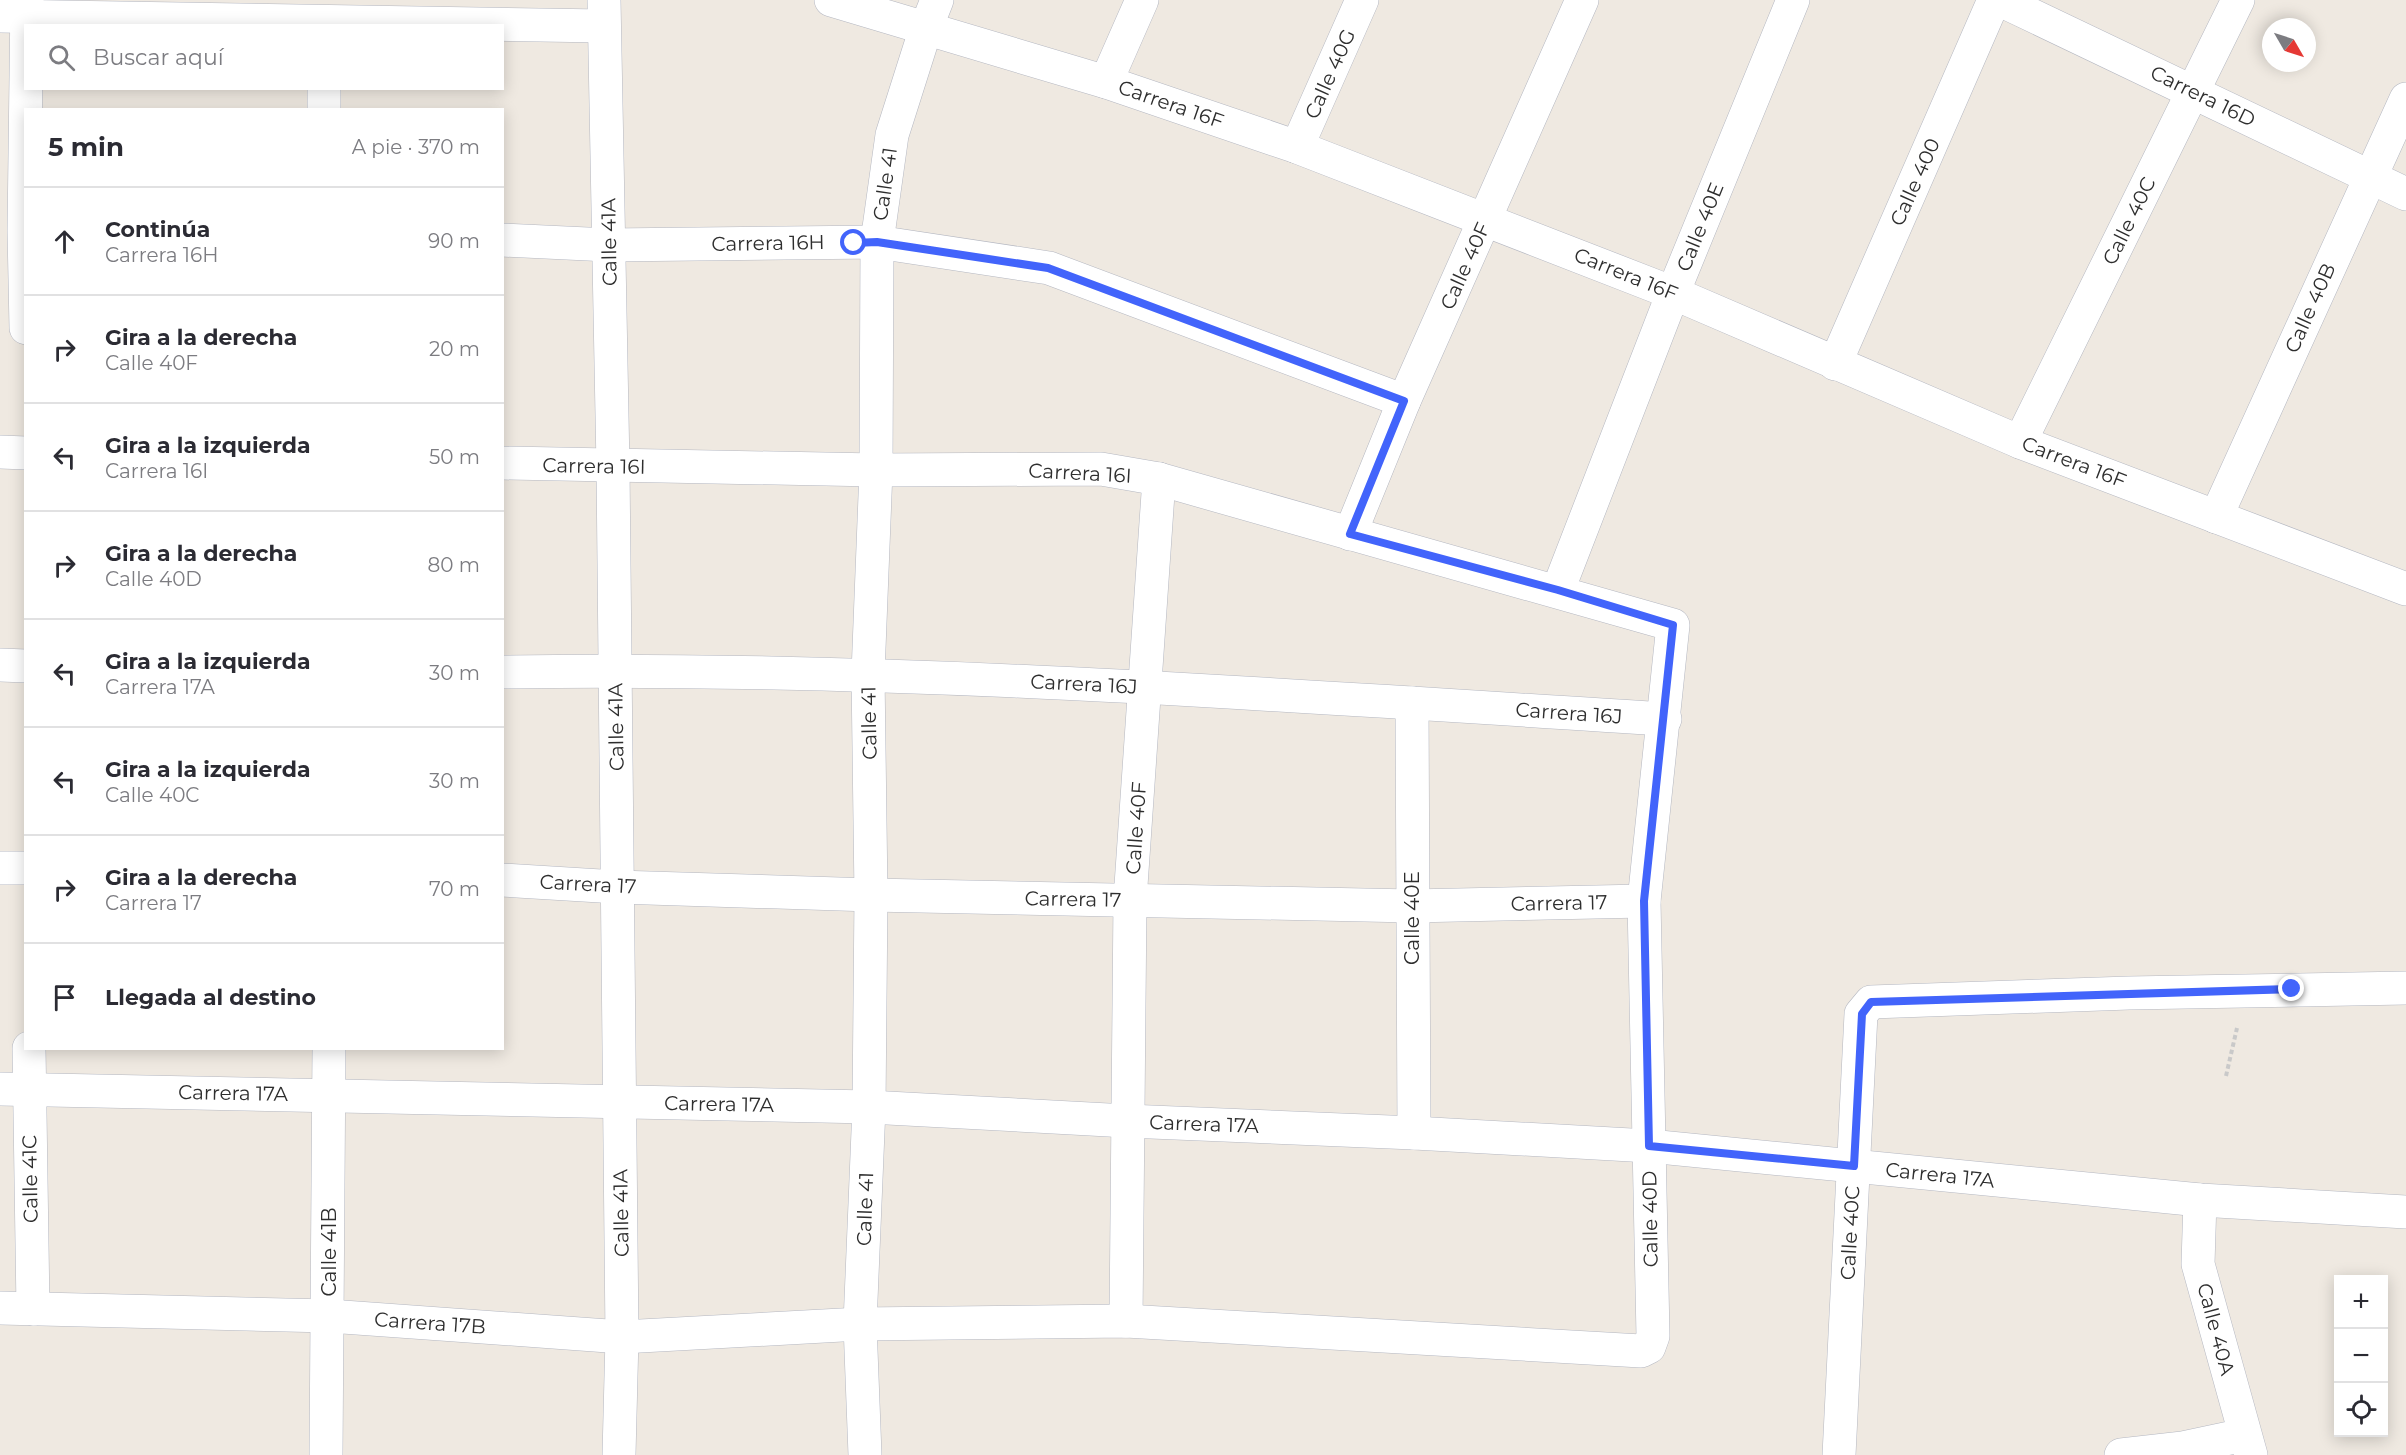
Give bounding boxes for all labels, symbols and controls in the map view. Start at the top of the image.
north arrow [2262,18,2316,72]
search box [24,24,504,90]
street label: Calle 40G [1300,25,1360,123]
icon: search [45,41,78,74]
text: Buscar aquí [93,44,224,71]
street label: Carrera 16D [2147,60,2259,132]
street label: Carrera 16F [1115,75,1227,133]
text: 5 min [48,131,124,163]
street label: Calle 400 [1885,134,1945,230]
text: A pie · 370 m [352,135,480,159]
street label: Calle 41 [868,146,902,222]
street label: Calle 40C [2097,173,2161,269]
street label: Calle 40E [1671,179,1729,275]
street label: Calle 41A [596,197,622,286]
text: Continúa [105,216,210,243]
street label: Calle 40F [1435,219,1495,313]
icon: ahead [48,225,81,258]
text: 90 m [428,229,480,253]
route start [840,229,866,255]
street label: Carrera 16H [711,230,825,256]
street label: Carrera 16F [1571,242,1681,306]
text: Carrera 16H [105,243,218,267]
street label: Calle 40B [2280,260,2340,356]
text: Gira a la derecha [105,324,297,351]
icon: right [48,333,81,366]
text: 20 m [429,337,480,361]
text: Calle 40F [105,351,198,375]
street label: Carrera 16F [2018,431,2130,493]
text: Gira a la izquierda [105,432,311,459]
icon: left [48,441,81,474]
text: 50 m [429,445,480,469]
street label: Carrera 16I [542,453,646,479]
street label: Carrera 16I [1028,458,1132,488]
text: Carrera 16I [105,459,208,483]
text: Gira a la derecha [105,540,297,567]
icon: right [48,549,81,582]
text: 80 m [428,553,480,577]
text: Calle 40D [105,567,202,591]
text: Gira a la izquierda [105,648,311,675]
icon: left [48,657,81,690]
text: 30 m [429,661,480,685]
street label: Carrera 16J [1030,669,1138,699]
text: Carrera 17A [105,675,215,699]
street label: Calle 41A [603,682,629,771]
street label: Calle 41 [856,686,882,760]
street label: Carrera 16J [1515,697,1623,729]
text: Gira a la izquierda [105,756,311,783]
icon: left [48,765,81,798]
text: 30 m [429,769,480,793]
street label: Calle 40F [1121,781,1151,875]
text: Calle 40C [105,783,200,807]
text: Gira a la derecha [105,864,297,891]
street label: Carrera 17 [539,869,637,899]
street label: Calle 40E [1400,871,1424,965]
icon: right [48,873,81,906]
text: 70 m [429,877,480,901]
street label: Carrera 17 [1024,886,1122,912]
street label: Carrera 17 [1510,890,1608,916]
text: Carrera 17 [105,891,202,915]
route end [2278,975,2304,1001]
icon: arrive [48,981,81,1014]
text: Llegada al destino [105,984,316,1011]
street label: Carrera 17A [178,1080,289,1106]
street label: Carrera 17A [664,1091,775,1117]
street label: Carrera 17A [1149,1110,1260,1138]
street label: Calle 41C [17,1135,43,1223]
street label: Carrera 17A [1884,1157,1997,1193]
street label: Calle 41A [608,1168,634,1257]
street label: Calle 40D [1637,1170,1663,1268]
street label: Calle 41 [852,1172,878,1246]
street label: Calle 40C [1836,1185,1864,1281]
street label: Calle 41B [317,1208,341,1296]
map controls [2334,1275,2388,1437]
button: + [2334,1275,2388,1329]
street label: Calle 40A [2192,1280,2240,1378]
street label: Carrera 17B [373,1307,487,1339]
button: − [2334,1329,2388,1383]
button: locate [2334,1383,2388,1437]

